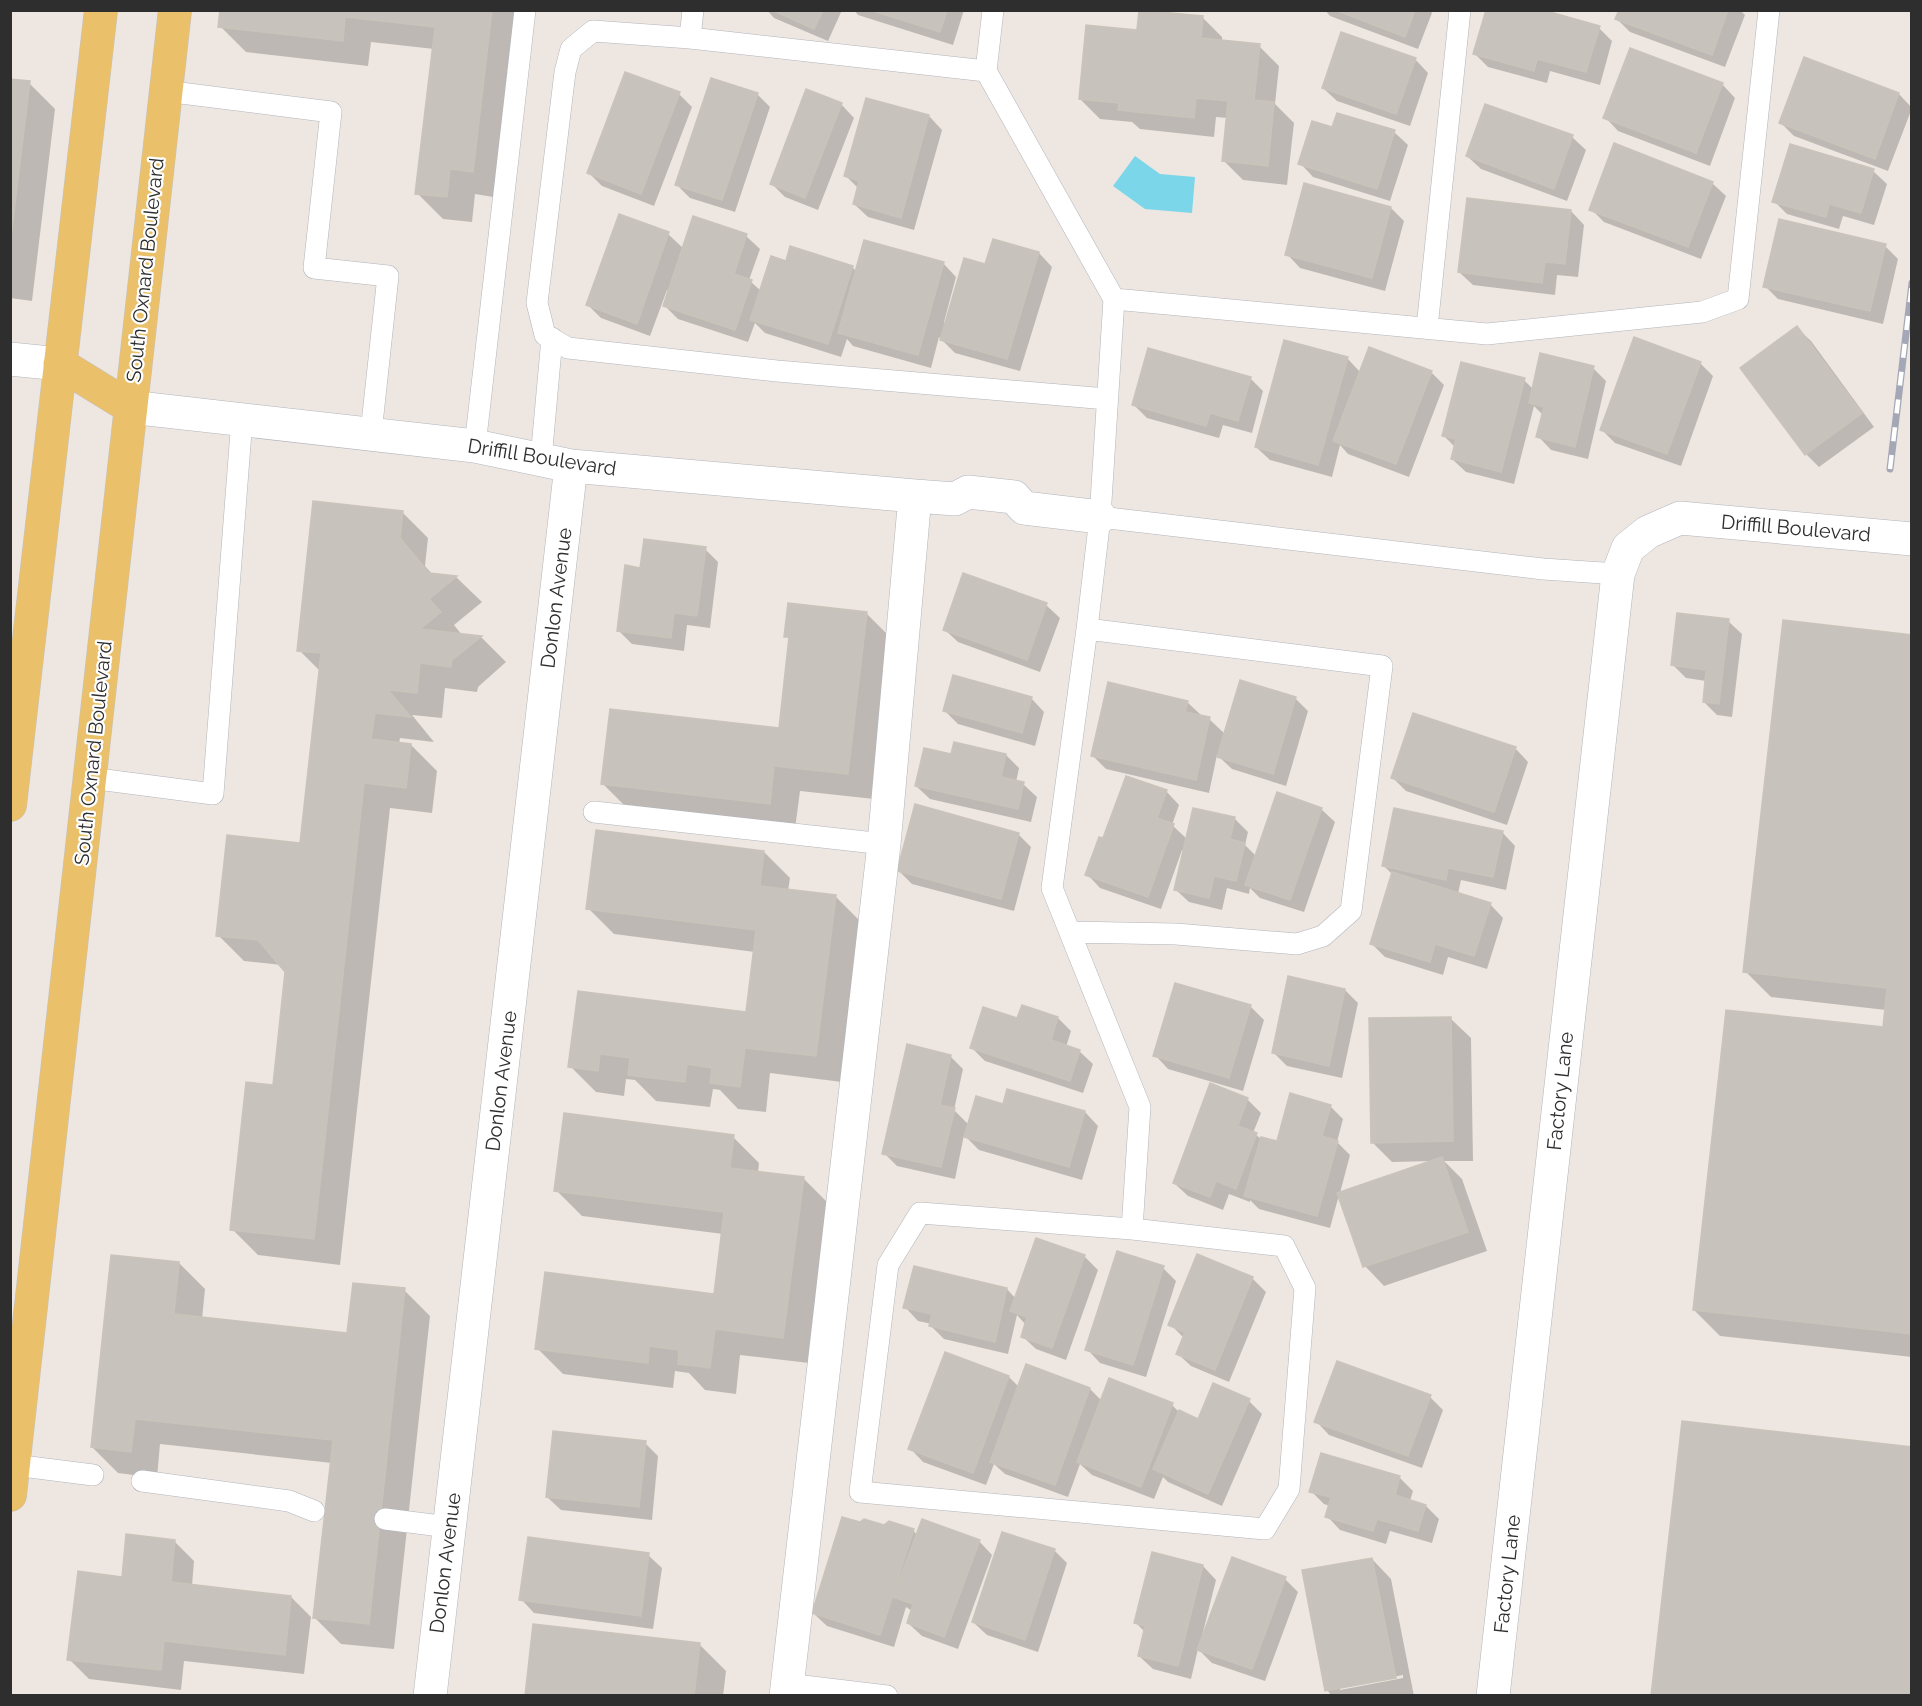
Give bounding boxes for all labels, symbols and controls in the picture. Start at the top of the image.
street label: South Oxnard Boulevard [121,157,169,383]
street label: Driffill Boulevard [466,433,618,481]
street label: Driffill Boulevard [1720,509,1872,547]
street label: Donlon Avenue [535,526,577,670]
street label: South Oxnard Boulevard [69,640,117,866]
street label: Donlon Avenue [480,1009,522,1153]
street label: Factory Lane [1542,1030,1578,1152]
street label: Donlon Avenue [424,1491,466,1635]
street label: Factory Lane [1489,1513,1525,1635]

